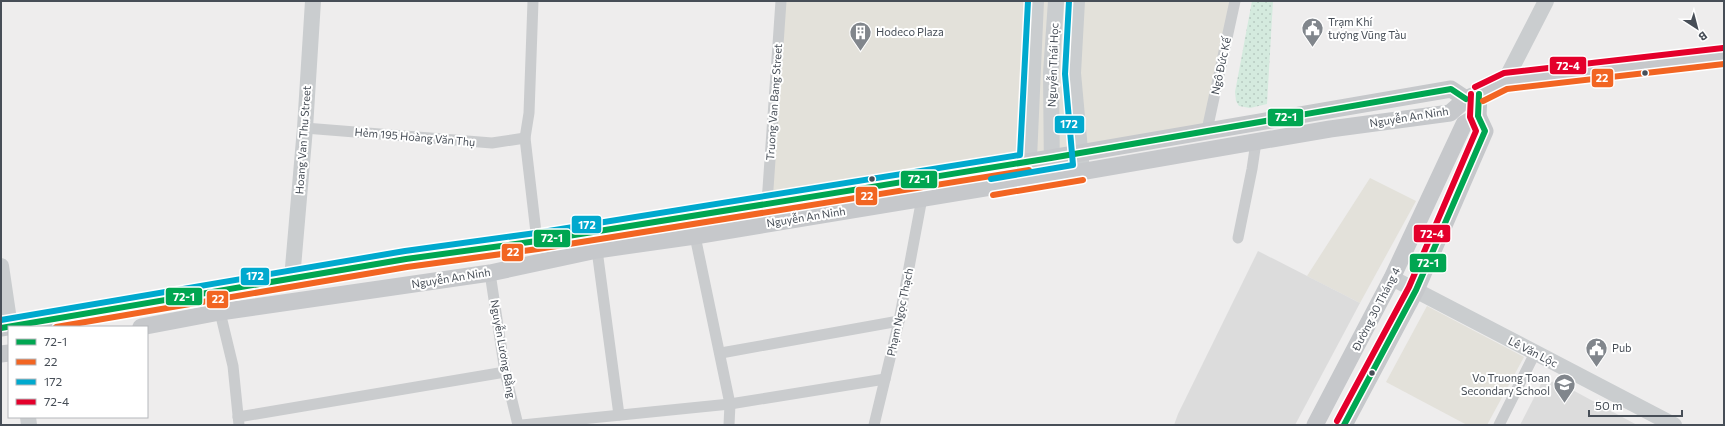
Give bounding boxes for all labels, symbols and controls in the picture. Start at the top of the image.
north arrow [1677,8,1717,48]
public building icon: Trạm Khí tượng Vũng Tàu [1300,15,1326,48]
place label: Trạm Khí tượng Vũng Tàu [1328,15,1406,41]
building icon: Hodeco Plaza [848,19,874,52]
street label: Nguyễn Thái Học [1044,23,1060,107]
place label: Hodeco Plaza [876,25,944,38]
text: B [1696,29,1710,44]
street label: Ngô Đức Kế [1208,35,1233,96]
street label: Truong Van Bang Street [763,43,784,161]
line badge: 72-4 [1549,56,1587,75]
text: 72-4 [1556,59,1580,72]
line badge: 22 [1591,68,1614,88]
unlabelled marker [1640,68,1650,78]
text: 22 [1596,71,1608,84]
street label: Hoang Van Thu Street [292,85,313,195]
street label: Nguyễn An Ninh [1368,103,1449,129]
line badge: 72-1 [1267,108,1304,127]
text: 72-1 [1275,110,1297,123]
line badge: 172 [1054,115,1085,134]
text: 172 [1060,117,1078,130]
street label: Hẻm 195 Hoàng Văn Thụ [354,125,476,148]
line badge: 72-1 [900,170,938,189]
text: 72-1 [908,172,930,185]
unlabelled marker [867,174,877,184]
line badge: 22 [855,186,878,206]
text: 22 [861,189,873,202]
street label: Nguyễn An Ninh [765,203,846,229]
line badge: 172 [571,215,602,234]
text: 172 [578,218,596,231]
line badge: 72-4 [1413,224,1451,243]
text: 72-4 [1420,227,1444,240]
line badge: 72-1 [533,229,571,248]
text: 72-1 [541,231,563,244]
line badge: 22 [501,243,524,262]
text: 22 [507,245,519,258]
line badge: 72-1 [1409,253,1447,273]
text: 72-1 [1417,256,1439,269]
street label: Nguyễn An Ninh [410,264,491,290]
street label: Đường 30 Tháng 4 [1348,264,1402,354]
line badge: 172 [240,267,270,286]
street label: Phạm Ngọc Thạch [884,267,915,357]
text: 172 [246,269,264,282]
line badge: 72-1 [165,287,203,306]
text: 72-1 [173,290,195,303]
line badge: 22 [206,290,229,309]
text: 22 [212,292,224,305]
street label: Nguyễn Lương Bằng [488,298,520,399]
legend [8,326,148,418]
text: 72-1 [44,334,67,348]
street label: Lê Văn Lộc [1506,334,1560,370]
public building icon: Pub [1583,335,1609,368]
place label: Pub [1612,341,1632,354]
text: 22 [44,354,58,368]
unlabelled marker [1367,368,1377,378]
place label: Vo Truong Toan Secondary School [1461,371,1550,397]
school or university icon: Vo Truong Toan Secondary School [1552,371,1578,404]
text: 172 [44,374,62,388]
scale bar [1589,392,1682,418]
text: 72-4 [44,394,69,408]
text: 50 m [1595,398,1623,412]

